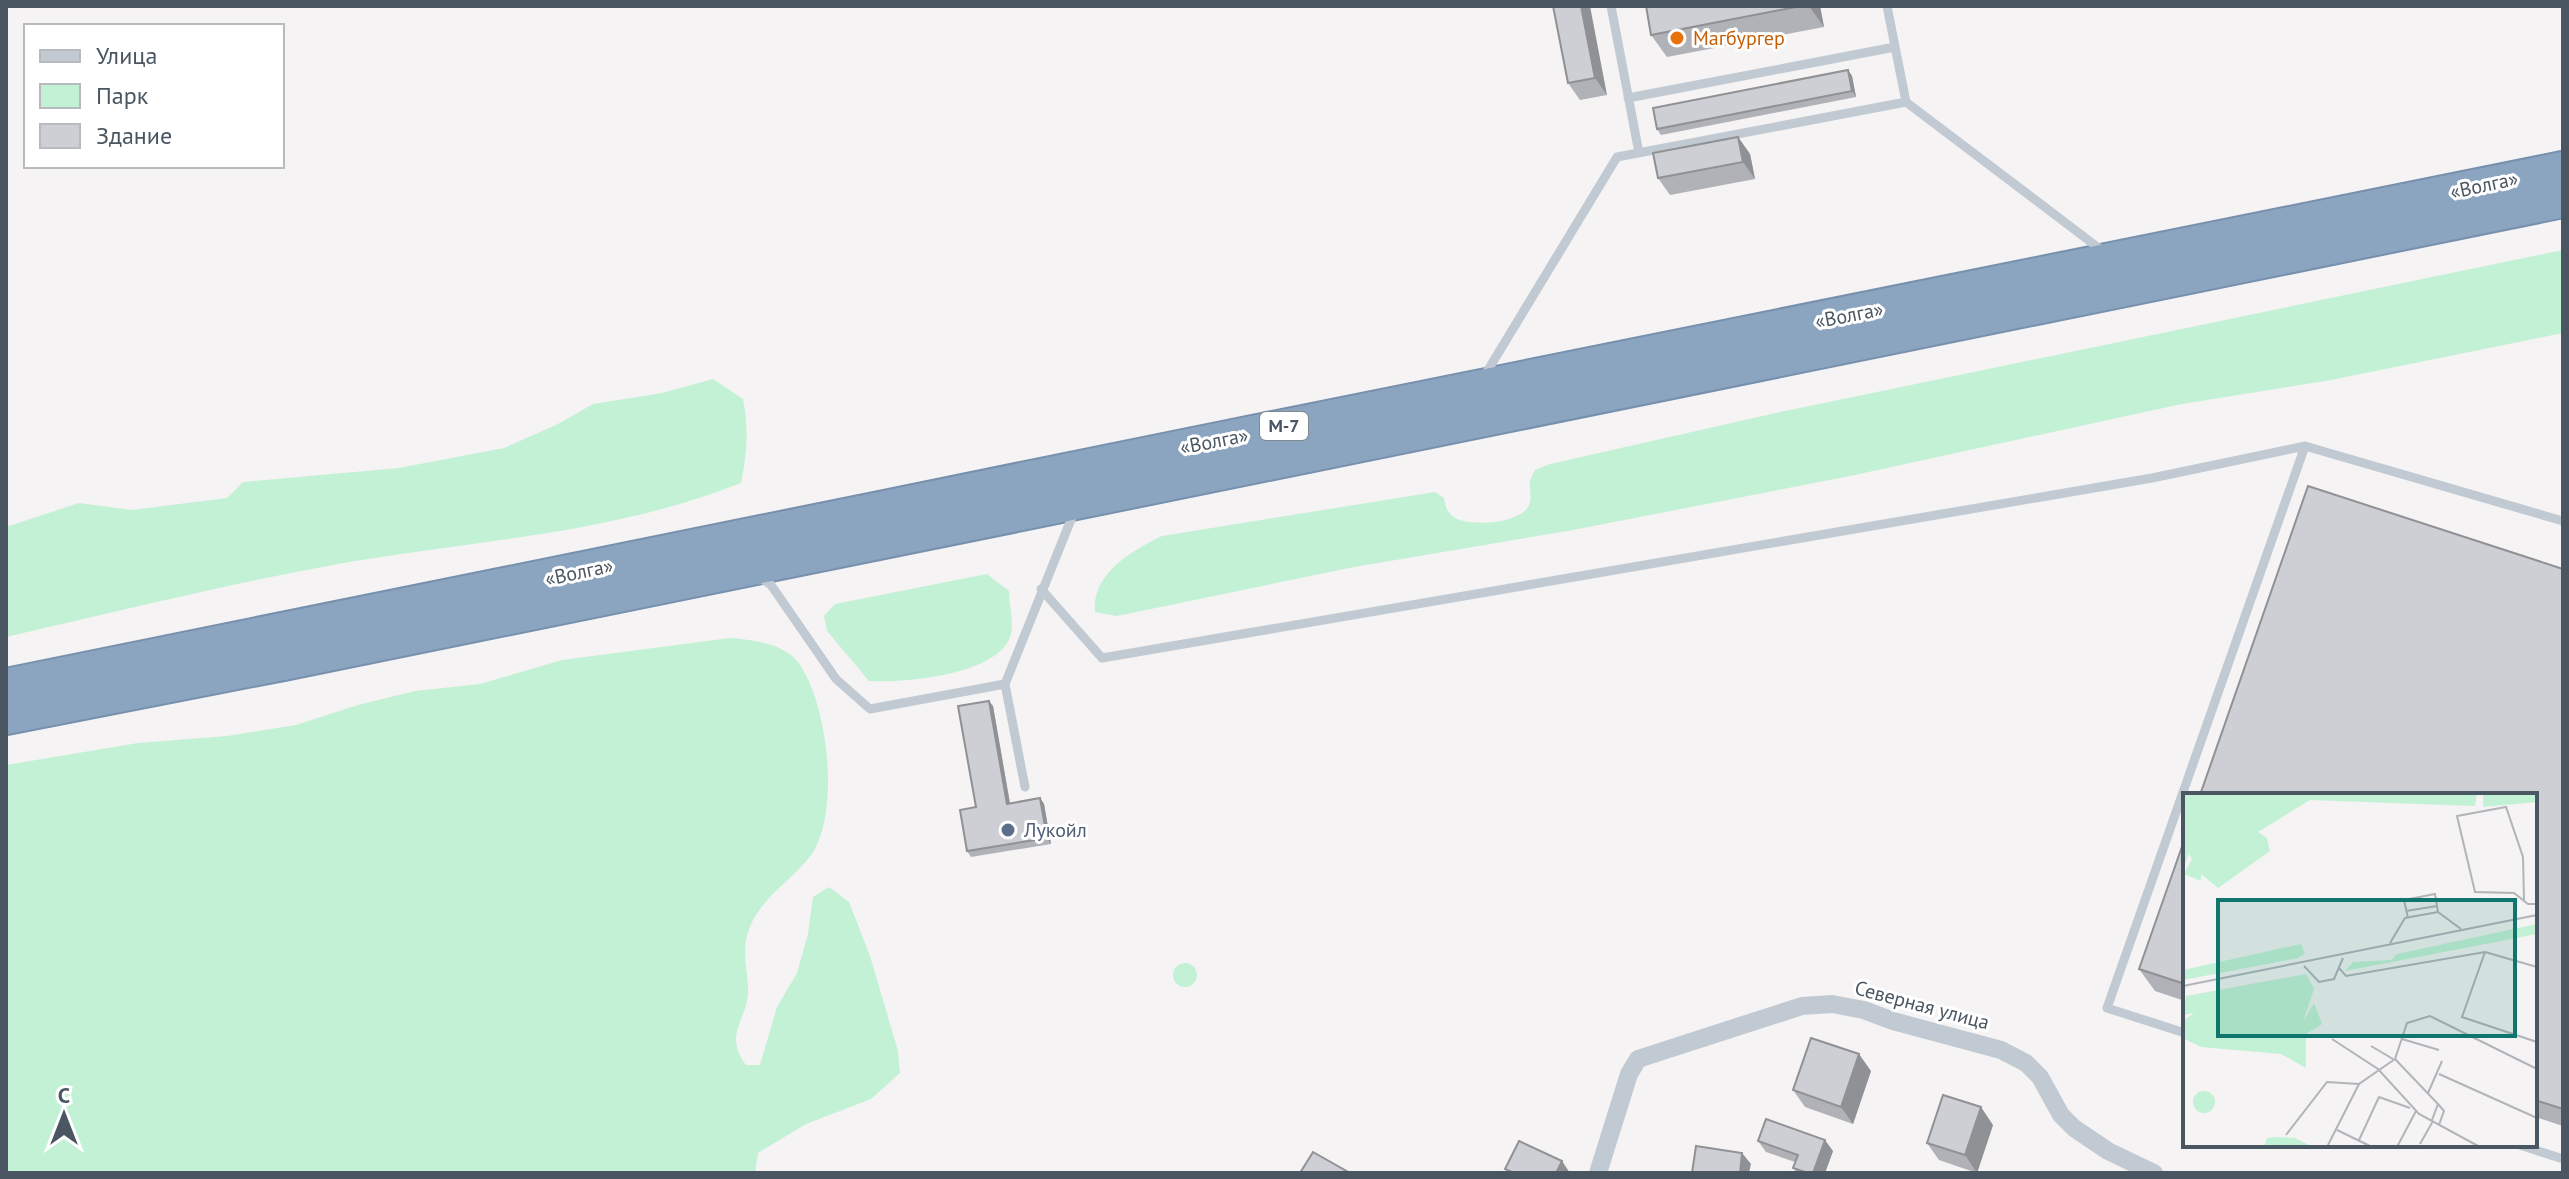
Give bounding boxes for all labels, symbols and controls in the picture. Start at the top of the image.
legend [24,24,284,168]
place label: Магбургер [1693,25,1785,51]
marker: Магбургер [1668,29,1686,47]
text: Улица [96,40,157,71]
text: Парк [96,80,149,111]
text: Здание [96,120,172,151]
street label: «Волга» [2448,165,2520,205]
street label: «Волга» [1813,296,1885,334]
road number: М-7 [1260,412,1308,440]
street label: «Волга» [1178,422,1250,460]
street label: «Волга» [543,552,615,592]
inset map [2183,793,2537,1147]
place label: Лукойл [1023,817,1087,843]
marker: Лукойл [999,821,1017,839]
street label: Северная улица [1852,975,1992,1035]
north arrow [24,1075,104,1155]
text: С [58,1081,70,1109]

